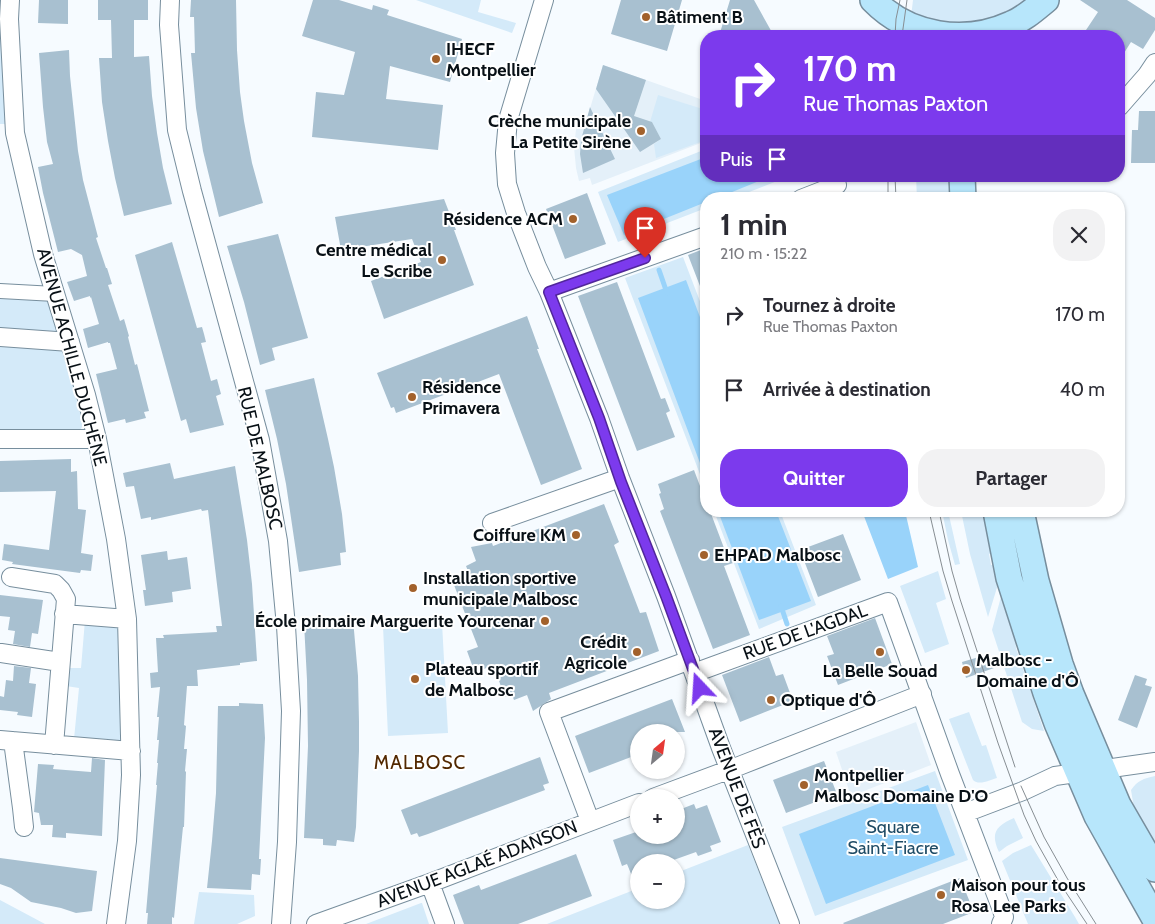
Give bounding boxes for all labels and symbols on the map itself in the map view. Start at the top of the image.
place label: Bâtiment B [656,6,743,28]
marker: Bâtiment B [640,11,652,23]
place label: IHECF Montpellier [446,38,536,81]
marker: IHECF Montpellier [430,53,442,65]
place label: Crèche municipale La Petite Sirène [488,110,631,153]
marker: Crèche municipale La Petite Sirène [635,125,647,137]
pin [624,207,666,258]
place label: Résidence ACM [443,208,563,230]
marker: Résidence ACM [567,213,579,225]
place label: Centre médical Le Scribe [315,239,432,282]
street label: AVENUE ACHILLE DUCHÈNE [32,246,112,468]
marker: Centre médical Le Scribe [436,254,448,266]
place label: Résidence Primavera [422,376,501,419]
street label: RUE DE MALBOSC [233,384,287,532]
marker: Résidence Primavera [406,391,418,403]
place label: Coiffure KM [473,524,566,546]
marker: Coiffure KM [570,529,582,541]
place label: EHPAD Malbosc [714,544,841,566]
marker: EHPAD Malbosc [698,549,710,561]
place label: Installation sportive municipale Malbosc [423,567,577,610]
marker: Installation sportive municipale Malbosc [407,582,419,594]
street label: RUE DE L'AGDAL [740,599,870,665]
place label: École primaire Marguerite Yourcenar [255,610,535,632]
marker: École primaire Marguerite Yourcenar [539,615,551,627]
place label: Crédit Agricole [564,631,627,674]
marker: Crédit Agricole [631,646,643,658]
marker: La Belle Souad [874,646,886,658]
place label: Malbosc - Domaine d'Ô [976,649,1079,692]
place label: Plateau sportif de Malbosc [425,658,538,701]
place label: La Belle Souad [822,660,938,682]
position arrow [673,661,725,713]
marker: Malbosc - Domaine d'Ô [960,664,972,676]
marker: Plateau sportif de Malbosc [409,673,421,685]
place label: Optique d'Ô [781,689,876,711]
marker: Optique d'Ô [765,694,777,706]
north arrow [630,724,685,779]
street label: AVENUE DE FÈS [704,724,770,852]
district label: MALBOSC [374,751,466,774]
place label: Montpellier Malbosc Domaine D'O [814,764,989,807]
marker: Montpellier Malbosc Domaine D'O [798,779,810,791]
street label: AVENUE AGLAÉ ADANSON [374,816,580,912]
park label: Square Saint-Fiacre [847,816,939,859]
place label: Maison pour tous Rosa Lee Parks [951,874,1086,917]
marker: Maison pour tous Rosa Lee Parks [935,889,947,901]

